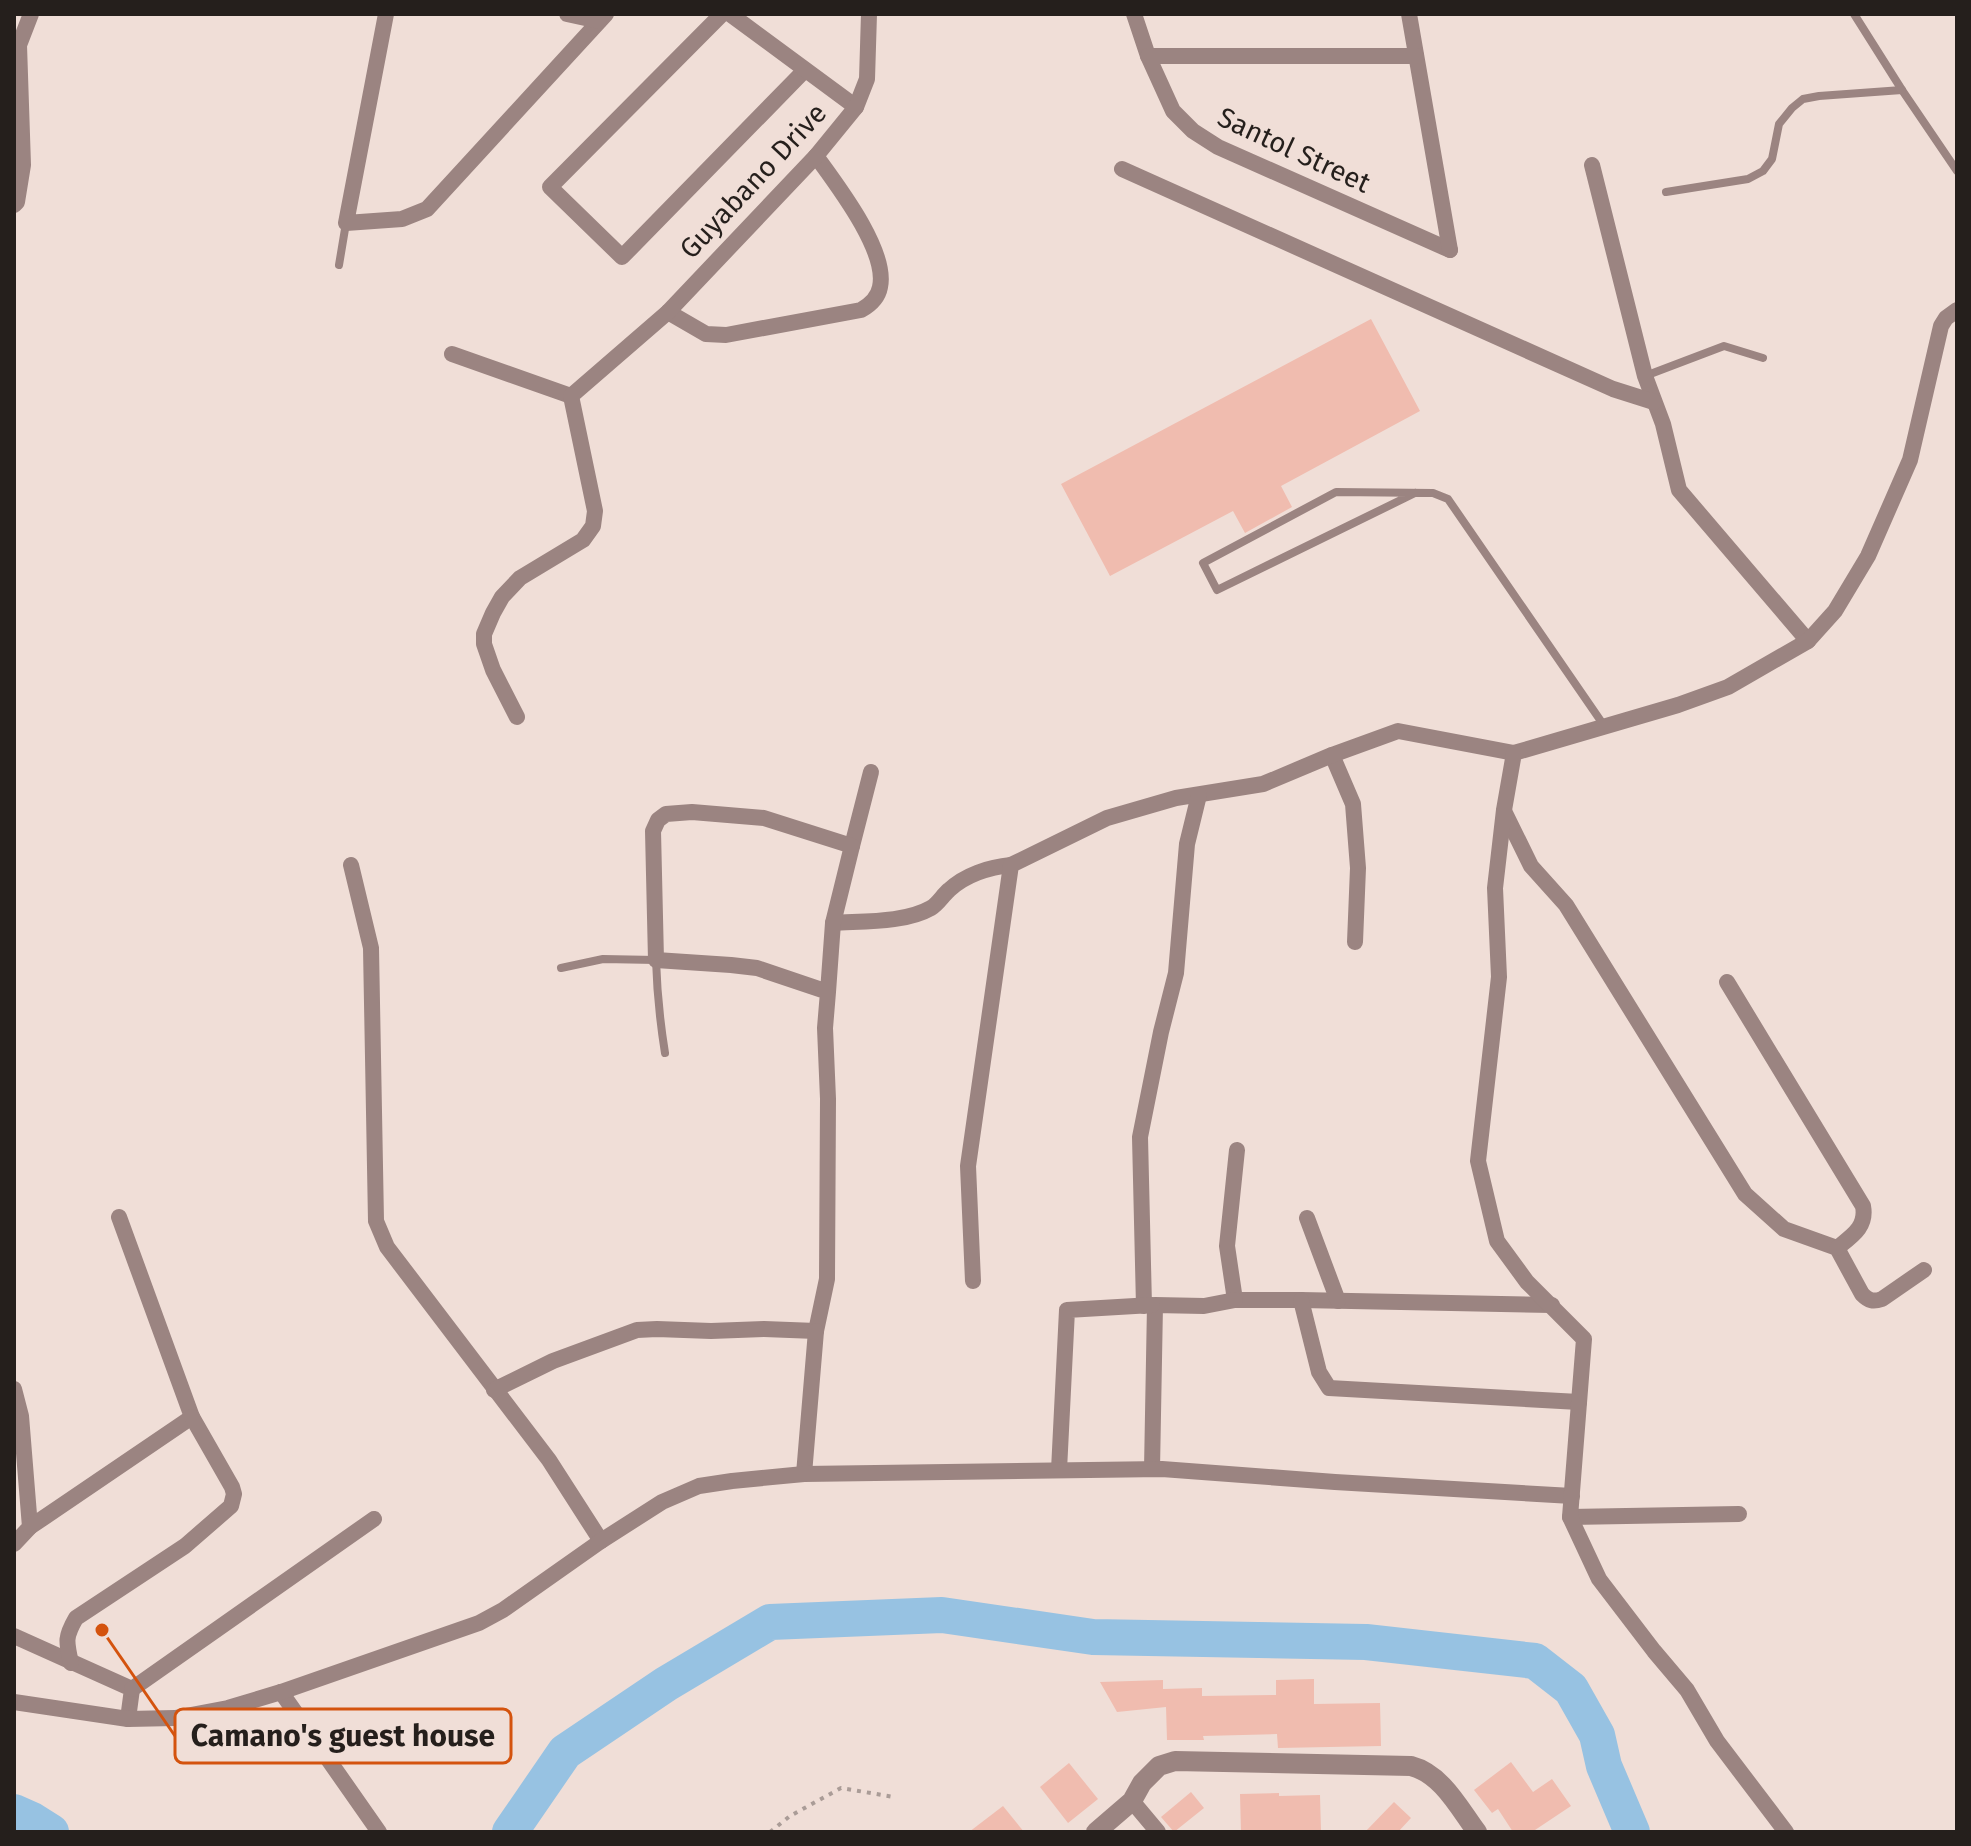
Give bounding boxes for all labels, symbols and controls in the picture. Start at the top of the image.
street label: Guyabano Drive [673,97,833,265]
street label: Santol Street [1212,100,1376,200]
callout: Camano's guest house [175,1709,511,1763]
text: Camano's guest house [191,1718,495,1754]

